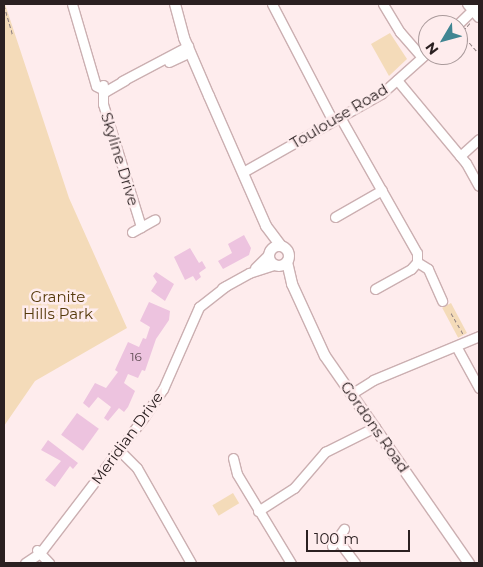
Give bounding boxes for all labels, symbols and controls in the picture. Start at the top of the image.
north arrow [418,15,468,65]
text: N [421,38,442,58]
street label: Toulouse Road [287,80,391,152]
street label: Skyline Drive [97,110,143,208]
park label: Granite Hills Park [23,287,93,322]
house number: 16 [130,350,142,364]
street label: Gordons Road [337,378,413,476]
street label: Meridian Drive [87,388,167,488]
scale bar [308,520,412,552]
text: 100 m [314,529,359,548]

